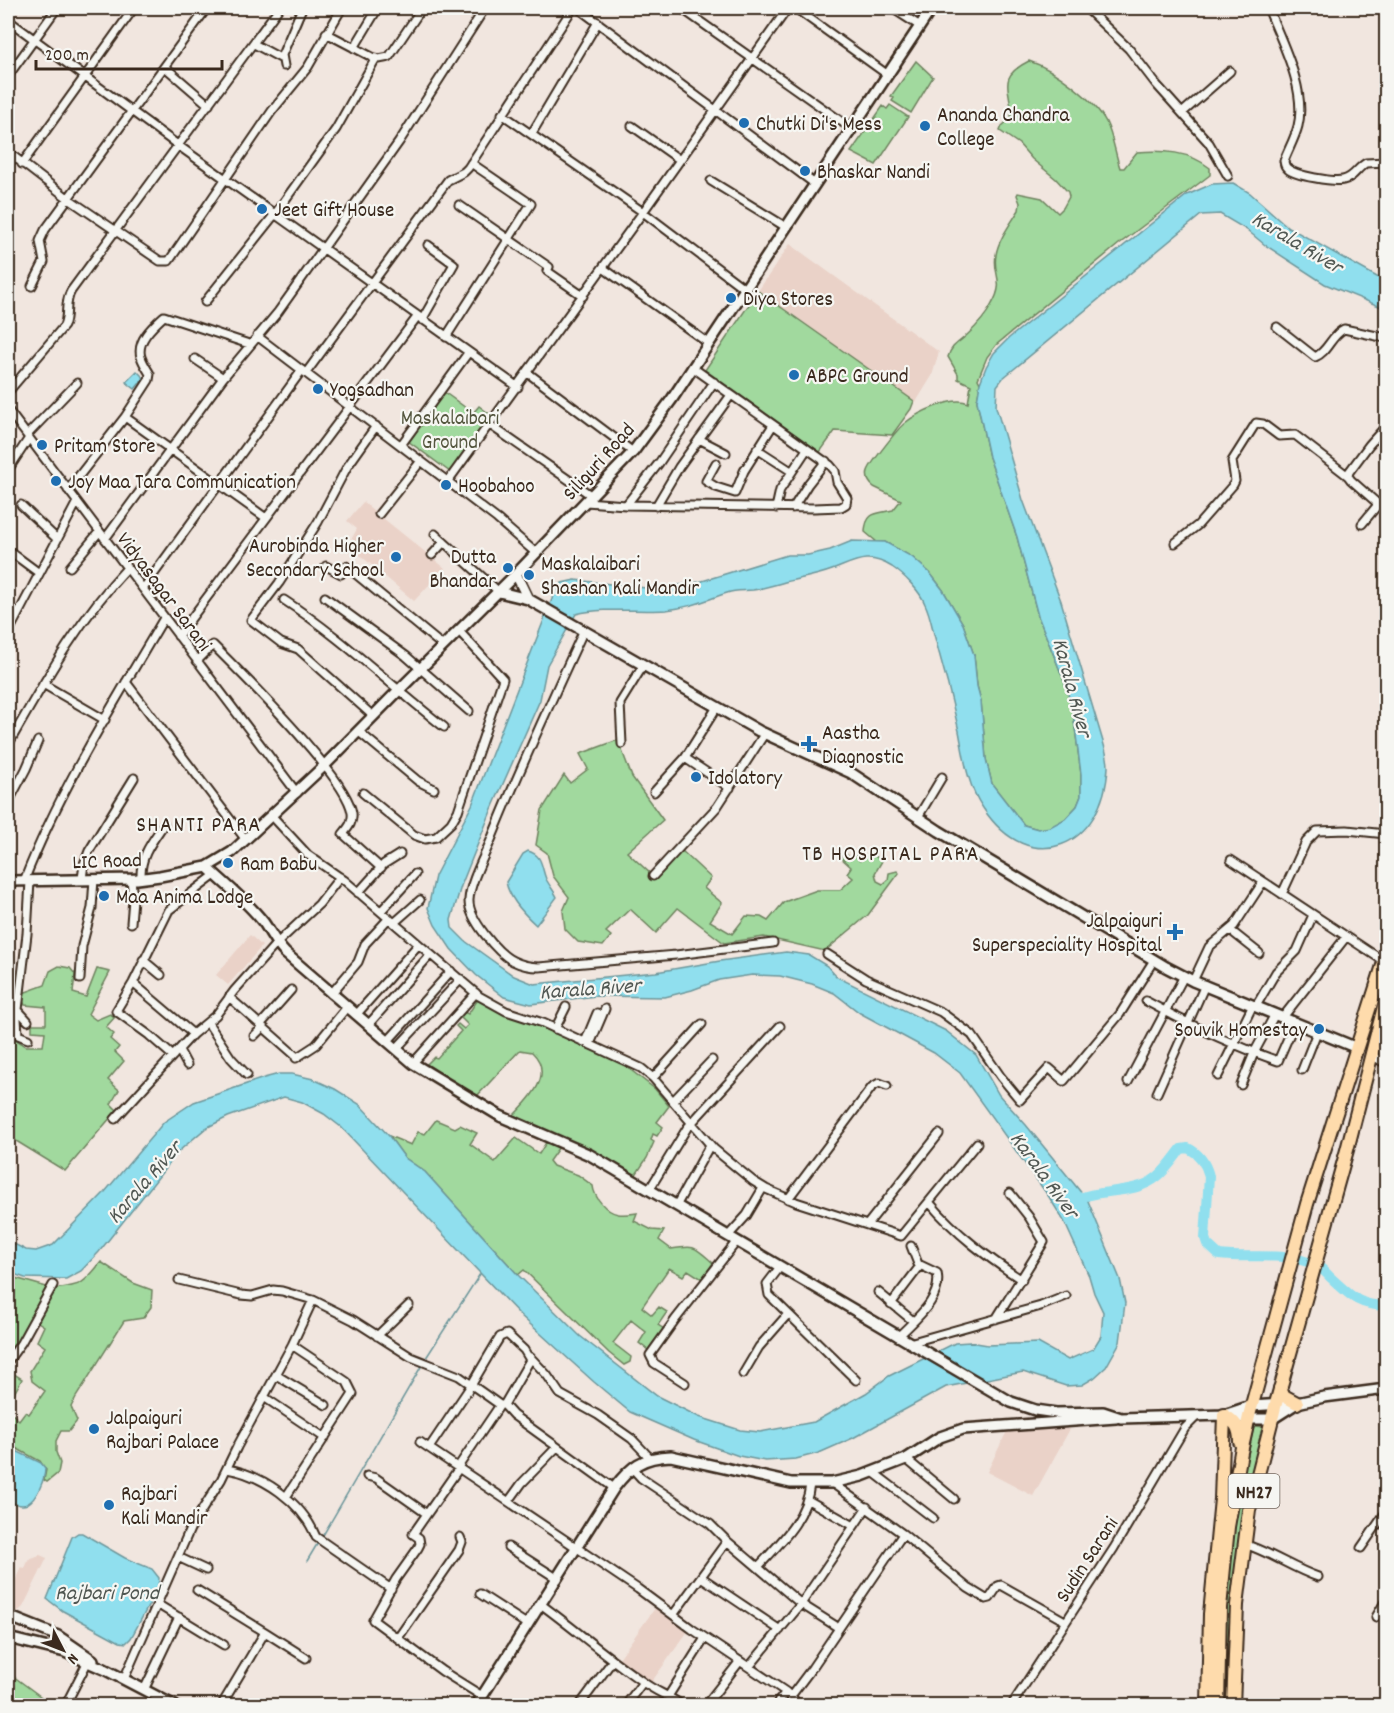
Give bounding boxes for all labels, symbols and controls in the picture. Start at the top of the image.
scale bar [36,33,222,71]
text: 200 m [45,44,89,69]
place label: Ananda Chandra College [937,102,1070,156]
place label: Chutki Di's Mess [756,111,882,141]
marker: Chutki Di's Mess [737,116,751,130]
marker: Ananda Chandra College [918,119,932,133]
place label: Bhaskar Nandi [817,159,930,189]
marker: Bhaskar Nandi [798,164,812,178]
place label: Jeet Gift House [274,197,394,227]
marker: Jeet Gift House [255,202,269,216]
water label: Karala River [1245,205,1350,285]
place label: Diya Stores [743,286,833,316]
marker: Diya Stores [724,291,738,305]
place label: ABPC Ground [806,363,908,393]
marker: ABPC Ground [787,368,801,382]
place label: Yogsadhan [330,377,414,407]
marker: Yogsadhan [311,382,325,396]
park label: Maskalaibari Ground [401,405,500,459]
street label: Siliguri Road [557,417,643,509]
place label: Pritam Store [54,433,155,463]
marker: Pritam Store [35,438,49,452]
place label: Joy Maa Tara Communication [68,469,296,499]
place label: Hoobahoo [458,473,535,503]
marker: Joy Maa Tara Communication [49,474,63,488]
marker: Hoobahoo [439,478,453,492]
street label: Vidyasagar Sarani [108,527,218,659]
place label: Aurobinda Higher Secondary School [246,533,384,587]
place label: Dutta Bhandar [429,544,497,598]
marker: Aurobinda Higher Secondary School [389,550,403,564]
place label: Maskalaibari Shashan Kali Mandir [541,551,699,605]
marker: Dutta Bhandar [501,561,515,575]
marker: Maskalaibari Shashan Kali Mandir [522,568,536,582]
water label: Karala River [1043,635,1099,744]
place label: Aastha Diagnostic [822,720,904,774]
marker: Aastha Diagnostic [800,735,818,753]
place label: Idolatory [708,765,782,795]
marker: Idolatory [689,770,703,784]
district label: SHANTI PARA [136,811,262,842]
district label: TB HOSPITAL PARA [802,840,980,871]
street label: LIC Road [72,847,142,879]
place label: Ram Babu [240,851,317,881]
marker: Ram Babu [221,856,235,870]
place label: Maa Anima Lodge [116,884,253,914]
marker: Maa Anima Lodge [97,889,111,903]
place label: Jalpaiguri Superspeciality Hospital [972,908,1162,962]
marker: Jalpaiguri Superspeciality Hospital [1166,923,1184,941]
water label: Karala River [539,971,645,1009]
place label: Souvik Homestay [1175,1017,1307,1047]
marker: Souvik Homestay [1312,1022,1326,1036]
water label: Karala River [1001,1126,1087,1228]
water label: Karala River [101,1133,192,1232]
place label: Jalpaiguri Rajbari Palace [106,1405,219,1459]
marker: Jalpaiguri Rajbari Palace [87,1422,101,1436]
road number: NH27 [1228,1474,1280,1508]
place label: Rajbari Kali Mandir [121,1481,208,1535]
marker: Rajbari Kali Mandir [102,1498,116,1512]
street label: Sudin Sarani [1050,1512,1128,1609]
water label: Rajbari Pond [55,1579,162,1610]
north arrow [33,1620,93,1680]
text: N [61,1648,83,1669]

